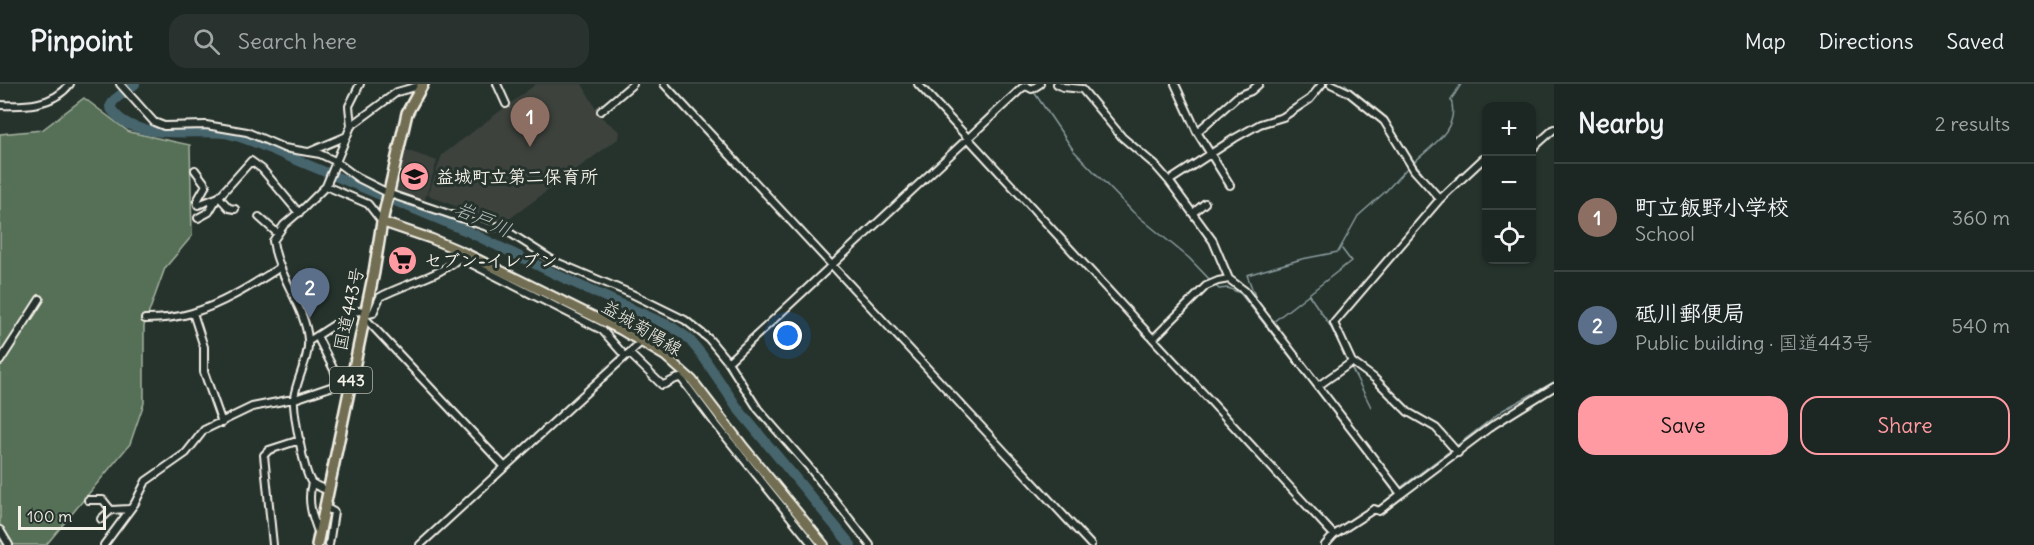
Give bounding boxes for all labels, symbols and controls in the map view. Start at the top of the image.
search box [169,14,589,68]
text: Pinpoint [30,23,133,59]
icon: search [190,25,223,58]
text: Search here [238,27,357,55]
text: Map [1745,28,1786,55]
text: Directions [1819,28,1913,55]
text: Saved [1946,28,2004,55]
pin: 1 [510,98,550,147]
map controls [1482,102,1536,264]
button: + [1482,102,1536,156]
text: Nearby [1578,107,1664,140]
text: 2 results [1935,111,2010,136]
button: − [1482,156,1536,210]
school or university icon: 益城町立第二保育所 [399,161,431,193]
place label: 益城町立第二保育所 [436,165,598,188]
text: 町立飯野小学校 [1635,193,1789,221]
water label: 岩戸川 [451,195,516,242]
text: 1 [1594,205,1601,230]
text: 360 m [1952,205,2010,230]
button: locate [1482,210,1536,264]
text: School [1635,221,1695,246]
supermarket icon: セブン-イレブン [387,245,419,277]
place label: セブン-イレブン [424,249,558,272]
street label: 国道443号 [328,265,369,353]
pin: 2 [290,268,330,318]
street label: 益城菊陽線 [598,295,687,361]
text: 砥川郵便局 [1635,299,1745,327]
text: 2 [1592,313,1603,338]
text: 540 m [1951,313,2010,338]
your location [773,321,802,350]
text: Public building · 国道443号 [1635,330,1873,355]
road number: 443 [330,367,372,393]
button: Save [1578,396,1788,455]
button: Share [1800,396,2010,455]
scale bar [18,503,106,530]
text: 100 m [27,506,72,526]

